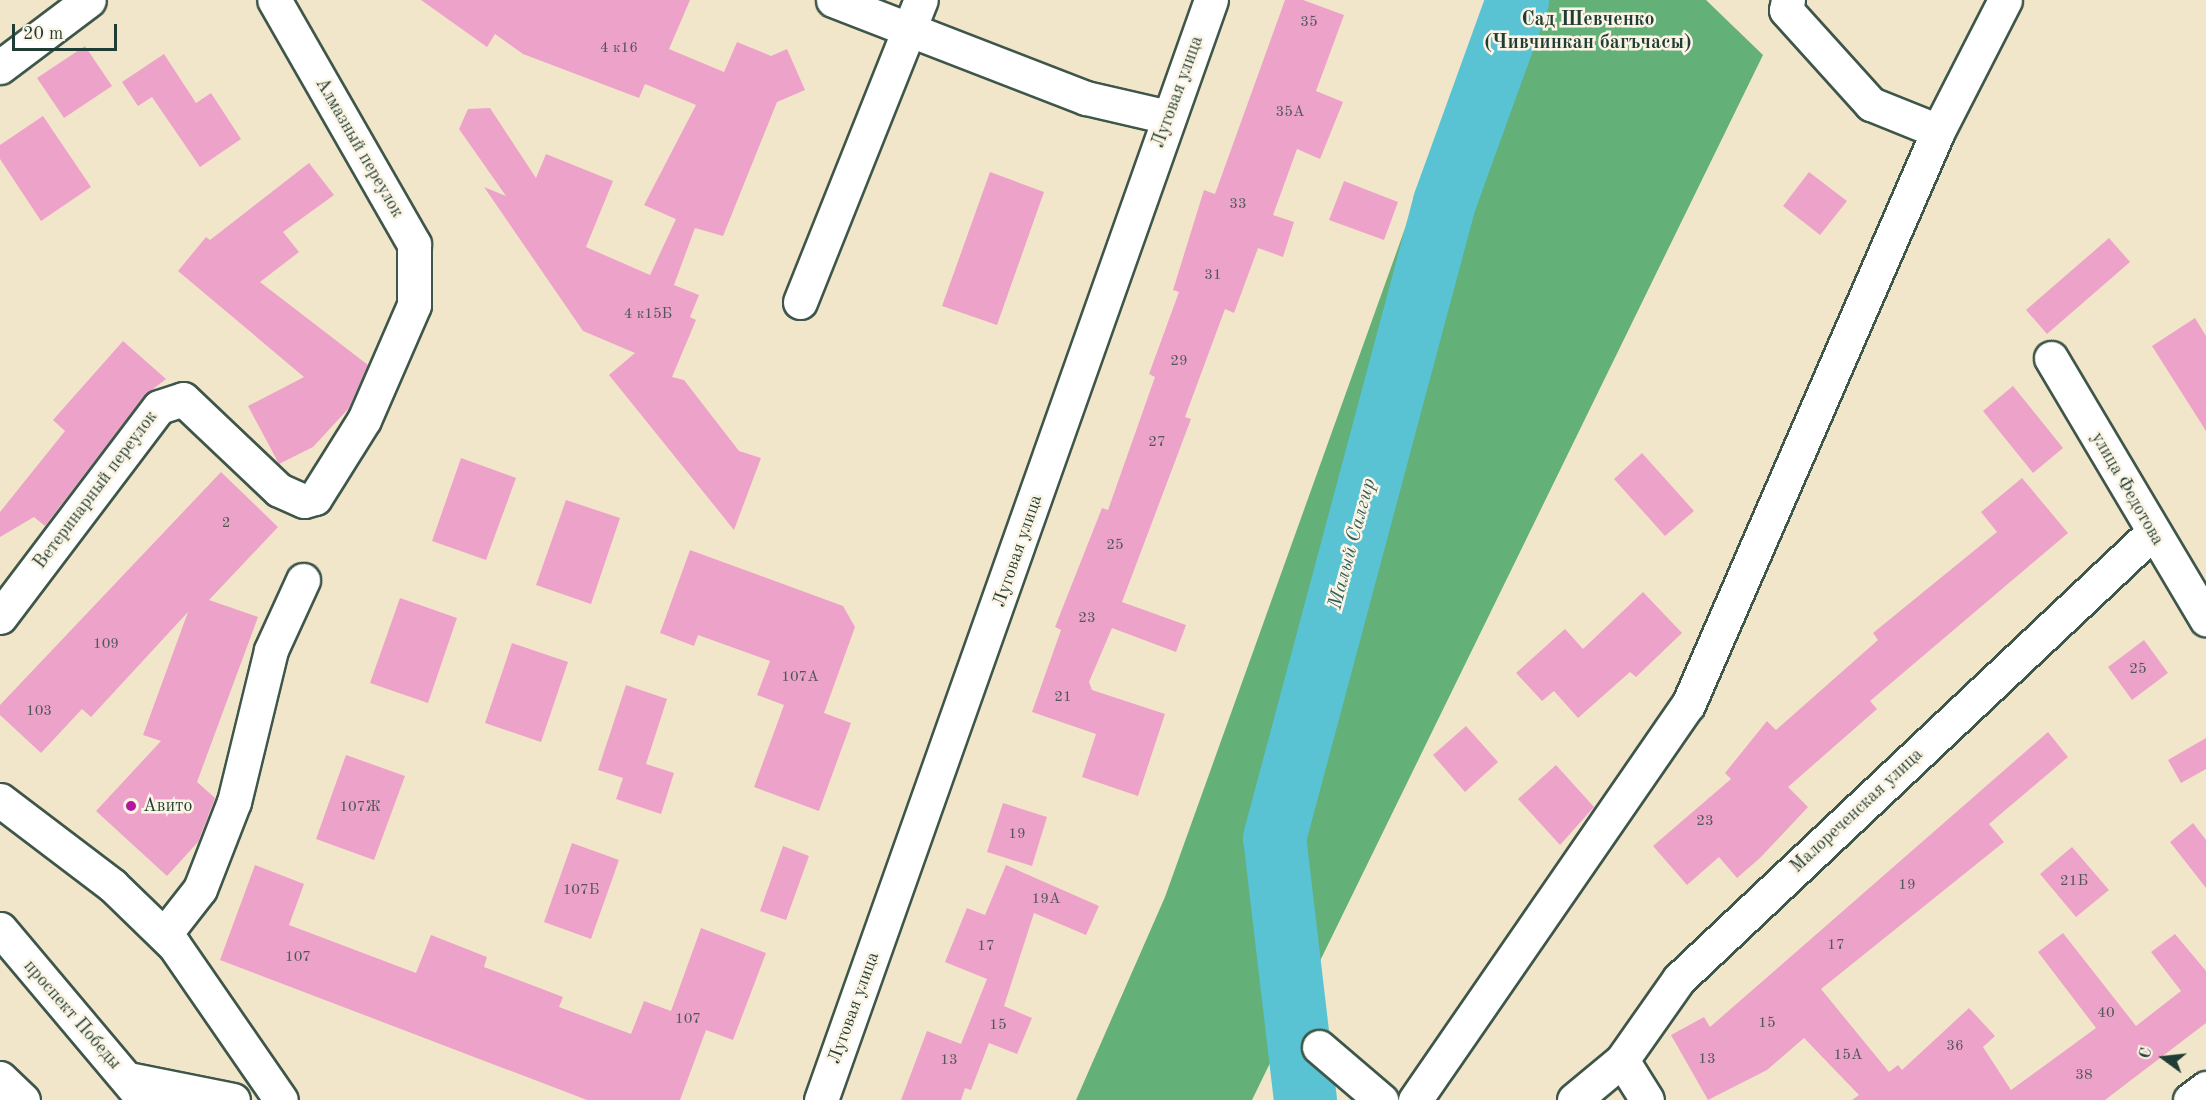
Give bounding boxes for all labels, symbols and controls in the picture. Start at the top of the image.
district label: Сад Шевченко (Чивчинкан багъчасы) [1484,8,1692,55]
scale bar [15,12,120,50]
house number: 35 [1300,14,1318,32]
text: 20 m [23,25,63,43]
street label: Луговая улица [1148,33,1208,151]
house number: 4 к16 [600,40,638,58]
street label: Алмазный переулок [310,74,408,222]
house number: 35А [1276,104,1304,122]
house number: 33 [1229,196,1247,214]
house number: 31 [1204,267,1222,285]
house number: 4 к15Б [624,306,672,324]
house number: 29 [1170,353,1188,371]
street label: Ветеринарный переулок [29,407,163,573]
street label: улица Федотова [2086,429,2168,549]
house number: 27 [1148,434,1166,452]
water label: Малый Салгир [1324,476,1382,612]
street label: Луговая улица [989,492,1047,610]
house number: 2 [222,515,230,533]
house number: 25 [1106,537,1124,555]
house number: 23 [1078,610,1096,628]
house number: 109 [93,636,119,654]
house number: 25 [2129,661,2147,679]
house number: 107А [781,669,819,687]
house number: 21 [1054,689,1072,707]
house number: 103 [26,703,52,721]
street label: Малореченская улица [1786,744,1928,878]
place label: Авито [143,795,192,817]
marker: Авито [124,799,138,813]
house number: 107Ж [339,799,381,817]
house number: 23 [1696,813,1714,831]
house number: 19 [1008,826,1026,844]
house number: 21Б [2060,873,2088,891]
house number: 19 [1898,877,1916,895]
house number: 107Б [563,882,599,900]
house number: 19А [1032,891,1060,909]
house number: 17 [1827,937,1845,955]
house number: 17 [977,938,995,956]
house number: 107 [285,949,311,967]
street label: Луговая улица [824,949,884,1067]
street label: проспект Победы [19,956,125,1074]
house number: 40 [2097,1005,2115,1023]
house number: 107 [675,1011,701,1029]
house number: 15 [1758,1015,1776,1033]
house number: 15 [989,1017,1007,1035]
north arrow [2134,1028,2194,1088]
house number: 36 [1946,1038,1964,1056]
text: С [2138,1046,2156,1061]
house number: 15А [1834,1047,1862,1065]
house number: 13 [1698,1051,1716,1069]
house number: 13 [940,1052,958,1070]
house number: 38 [2075,1067,2093,1085]

